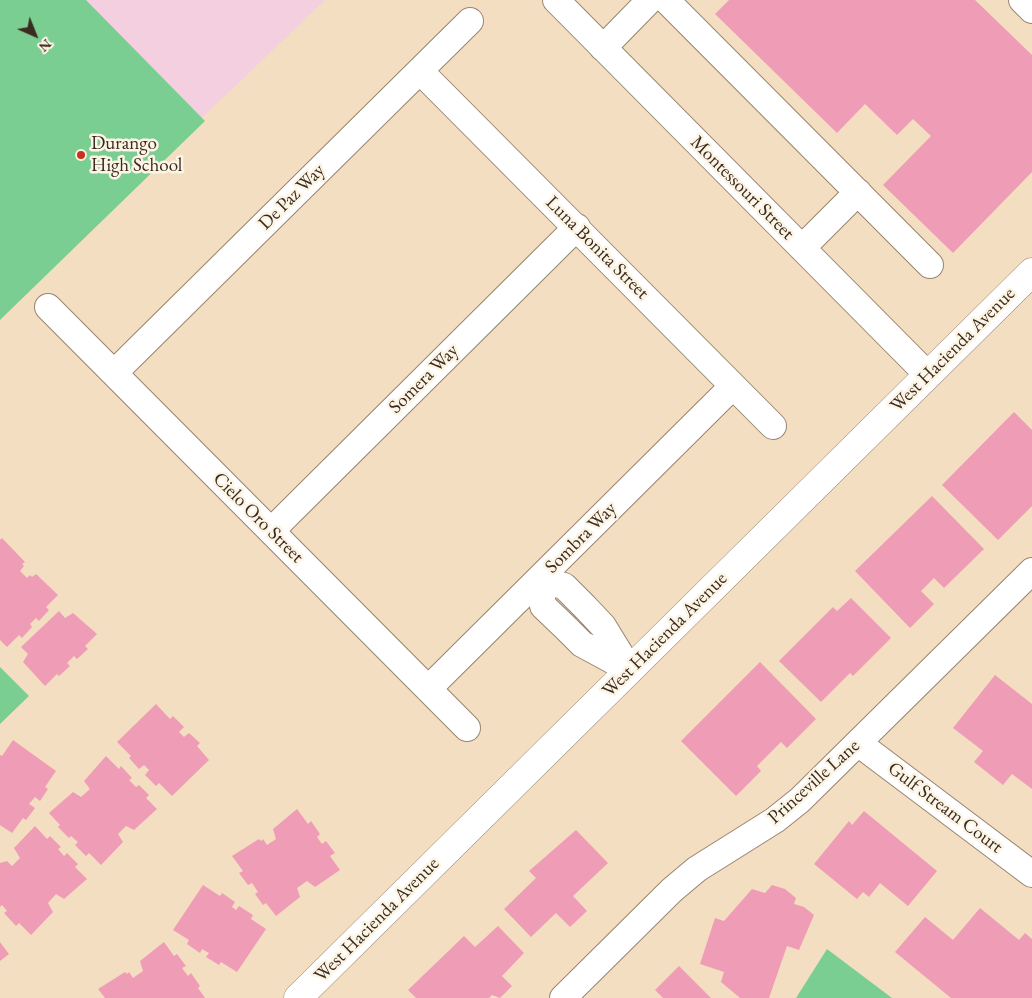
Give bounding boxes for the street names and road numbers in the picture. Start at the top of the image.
street label: Montessouri Street [685,131,799,245]
street label: De Paz Way [254,159,330,235]
street label: Luna Bonita Street [541,192,653,304]
street label: West Hacienda Avenue [886,283,1020,417]
street label: Somera Way [384,339,464,419]
street label: Cielo Oro Street [208,468,308,568]
street label: Sombra Way [541,498,621,578]
street label: West Hacienda Avenue [598,568,732,702]
street label: Princeville Lane [763,735,865,829]
street label: Gulf Stream Court [883,757,1007,859]
street label: West Hacienda Avenue [310,853,444,987]

